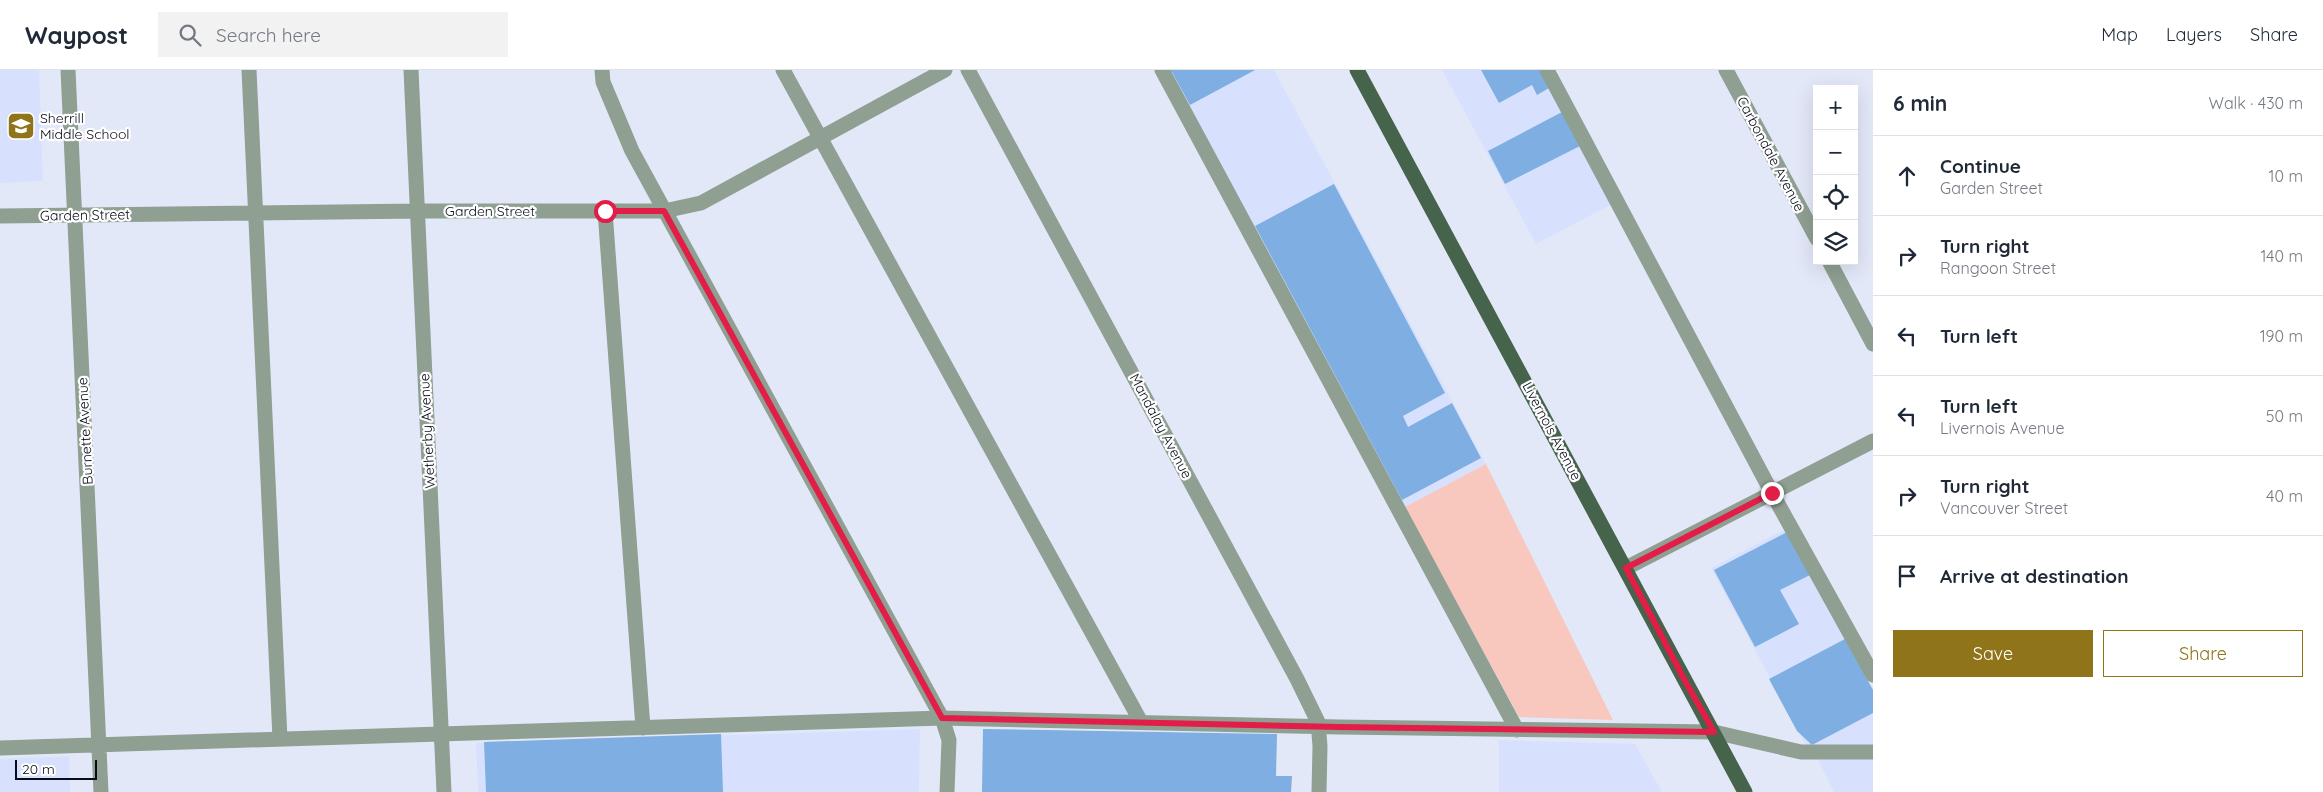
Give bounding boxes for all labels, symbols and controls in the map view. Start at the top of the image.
search box [158,12,508,57]
text: Waypost [25,20,128,50]
icon: search [176,21,204,49]
text: Search here [216,23,321,47]
text: Map [2101,23,2138,46]
text: Layers [2166,23,2222,46]
text: Share [2250,23,2298,46]
map controls [1813,85,1858,265]
button: + [1813,85,1858,130]
text: 6 min [1893,90,1947,116]
street label: Carbondale Avenue [1733,93,1809,215]
text: Walk · 430 m [2209,93,2303,113]
place label: Sherrill Middle School [40,109,130,143]
school or university icon: Sherrill Middle School [6,111,36,141]
button: − [1813,130,1858,175]
text: Continue [1940,154,2021,178]
icon: ahead [1893,162,1921,190]
text: 10 m [2269,166,2303,186]
button: locate [1813,175,1858,220]
text: Garden Street [1940,178,2043,198]
route start [594,200,617,223]
street label: Garden Street [445,202,535,220]
street label: Garden Street [40,205,130,225]
button: layers [1813,220,1858,265]
text: Turn right [1940,234,2029,258]
icon: right [1893,242,1921,270]
text: 140 m [2260,246,2303,266]
text: Rangoon Street [1940,258,2056,278]
icon: left [1893,322,1921,350]
text: Turn left [1940,324,2018,348]
text: 190 m [2260,326,2303,346]
street label: Mandalay Avenue [1126,370,1196,482]
street label: Wetherby Avenue [415,373,439,489]
street label: Burnette Avenue [73,377,97,485]
street label: Livernois Avenue [1518,379,1586,483]
text: Turn left [1940,394,2018,418]
icon: left [1893,402,1921,430]
text: 50 m [2266,406,2303,426]
text: Livernois Avenue [1940,418,2064,438]
text: Turn right [1940,474,2029,498]
route end [1761,482,1784,505]
icon: right [1893,482,1921,510]
text: 40 m [2266,486,2303,506]
text: Vancouver Street [1940,498,2068,518]
icon: arrive [1893,562,1921,590]
text: Arrive at destination [1940,564,2129,588]
button: Save [1893,630,2093,677]
button: Share [2103,630,2303,677]
scale bar [15,757,98,780]
text: 20 m [22,760,55,778]

